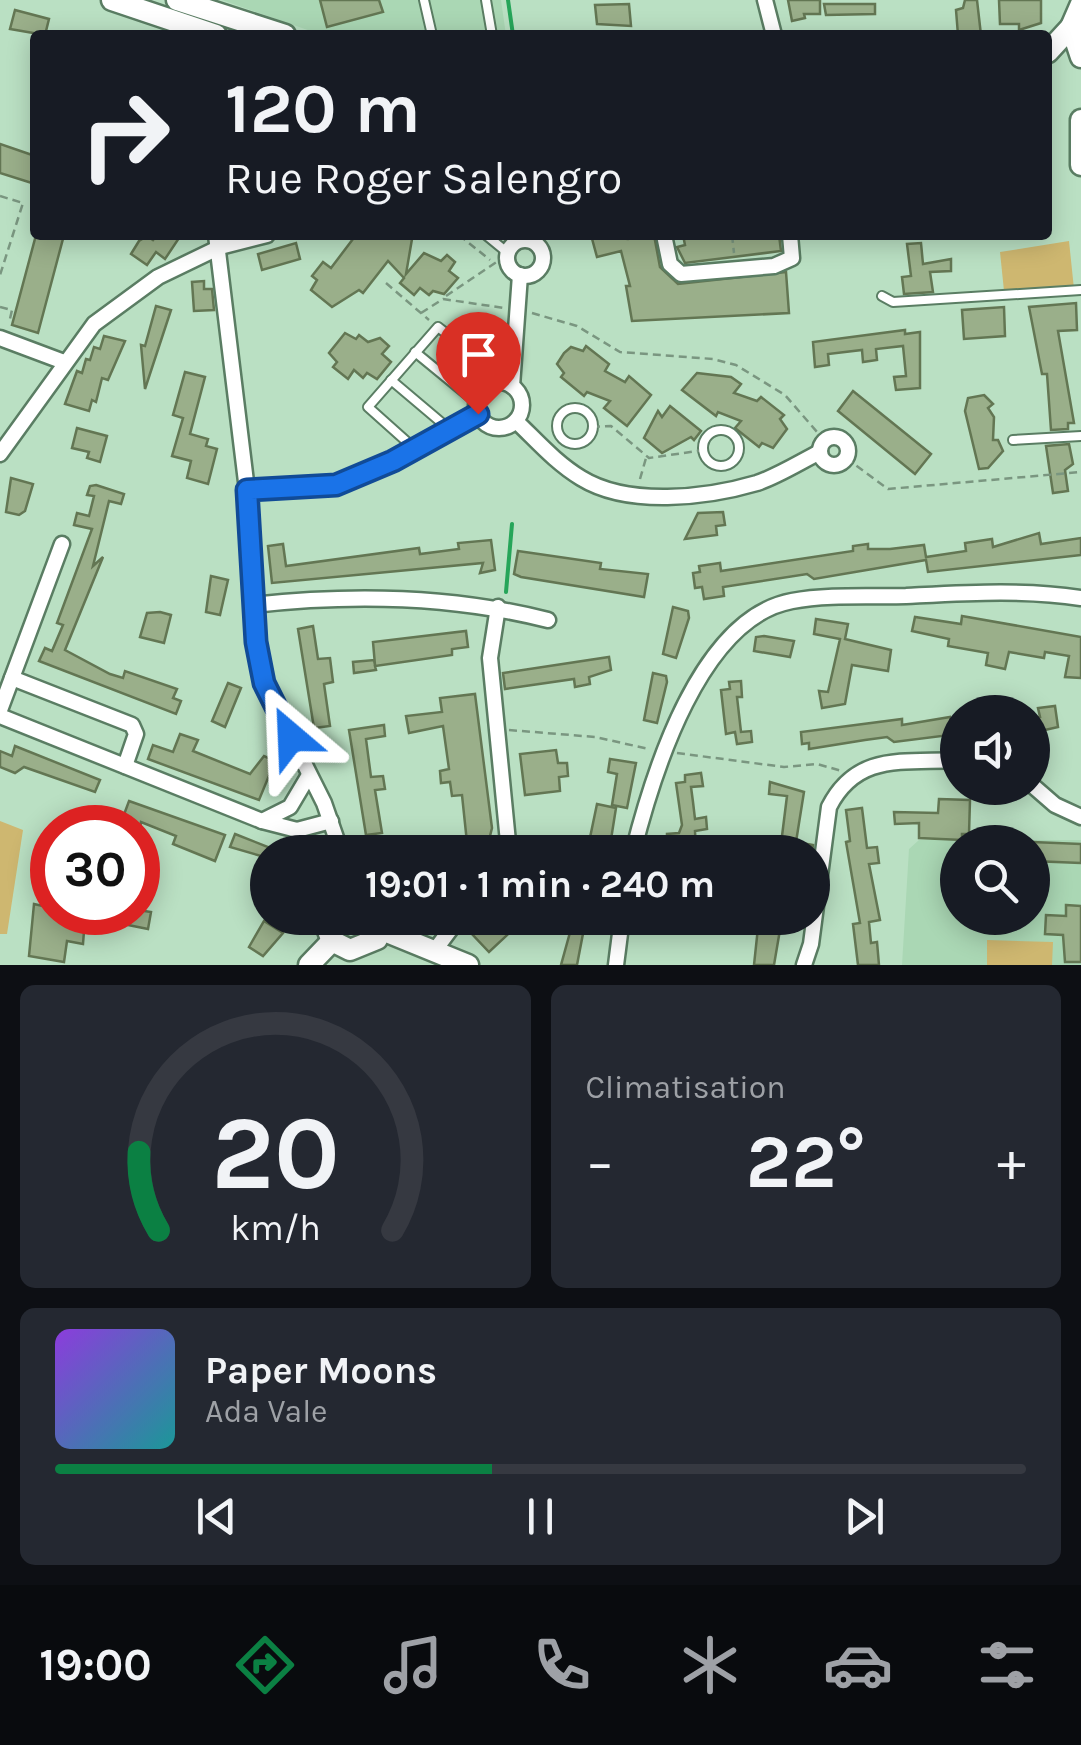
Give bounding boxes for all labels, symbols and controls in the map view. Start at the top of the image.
text: 120 m [225,68,421,150]
icon: right [60,70,190,200]
text: Rue Roger Salengro [225,152,622,204]
pin [436,312,521,415]
icon: arrive [451,327,506,382]
position arrow [239,685,343,789]
map controls [940,695,1050,935]
button: sound [940,695,1050,805]
speed limit sign: 30 [30,805,160,935]
button: search [940,825,1050,935]
text: 19:01 · 1 min · 240 m [365,862,715,907]
text: Climatisation [586,1069,786,1106]
text: 20 [211,1093,340,1214]
text: 22° [746,1118,866,1206]
text: − [586,1130,614,1194]
text: + [997,1130,1026,1194]
text: km/h [230,1207,321,1249]
text: Paper Moons [205,1348,437,1393]
text: Ada Vale [205,1393,328,1430]
icon: previous [189,1489,244,1544]
icon: pause [513,1489,568,1544]
icon: next [837,1489,892,1544]
icon: directions [230,1630,300,1700]
icon: music [378,1630,448,1700]
icon: phone [527,1630,597,1700]
icon: climate [675,1630,745,1700]
icon: car [823,1630,893,1700]
icon: filters [972,1630,1042,1700]
text: 19:00 [39,1639,152,1691]

